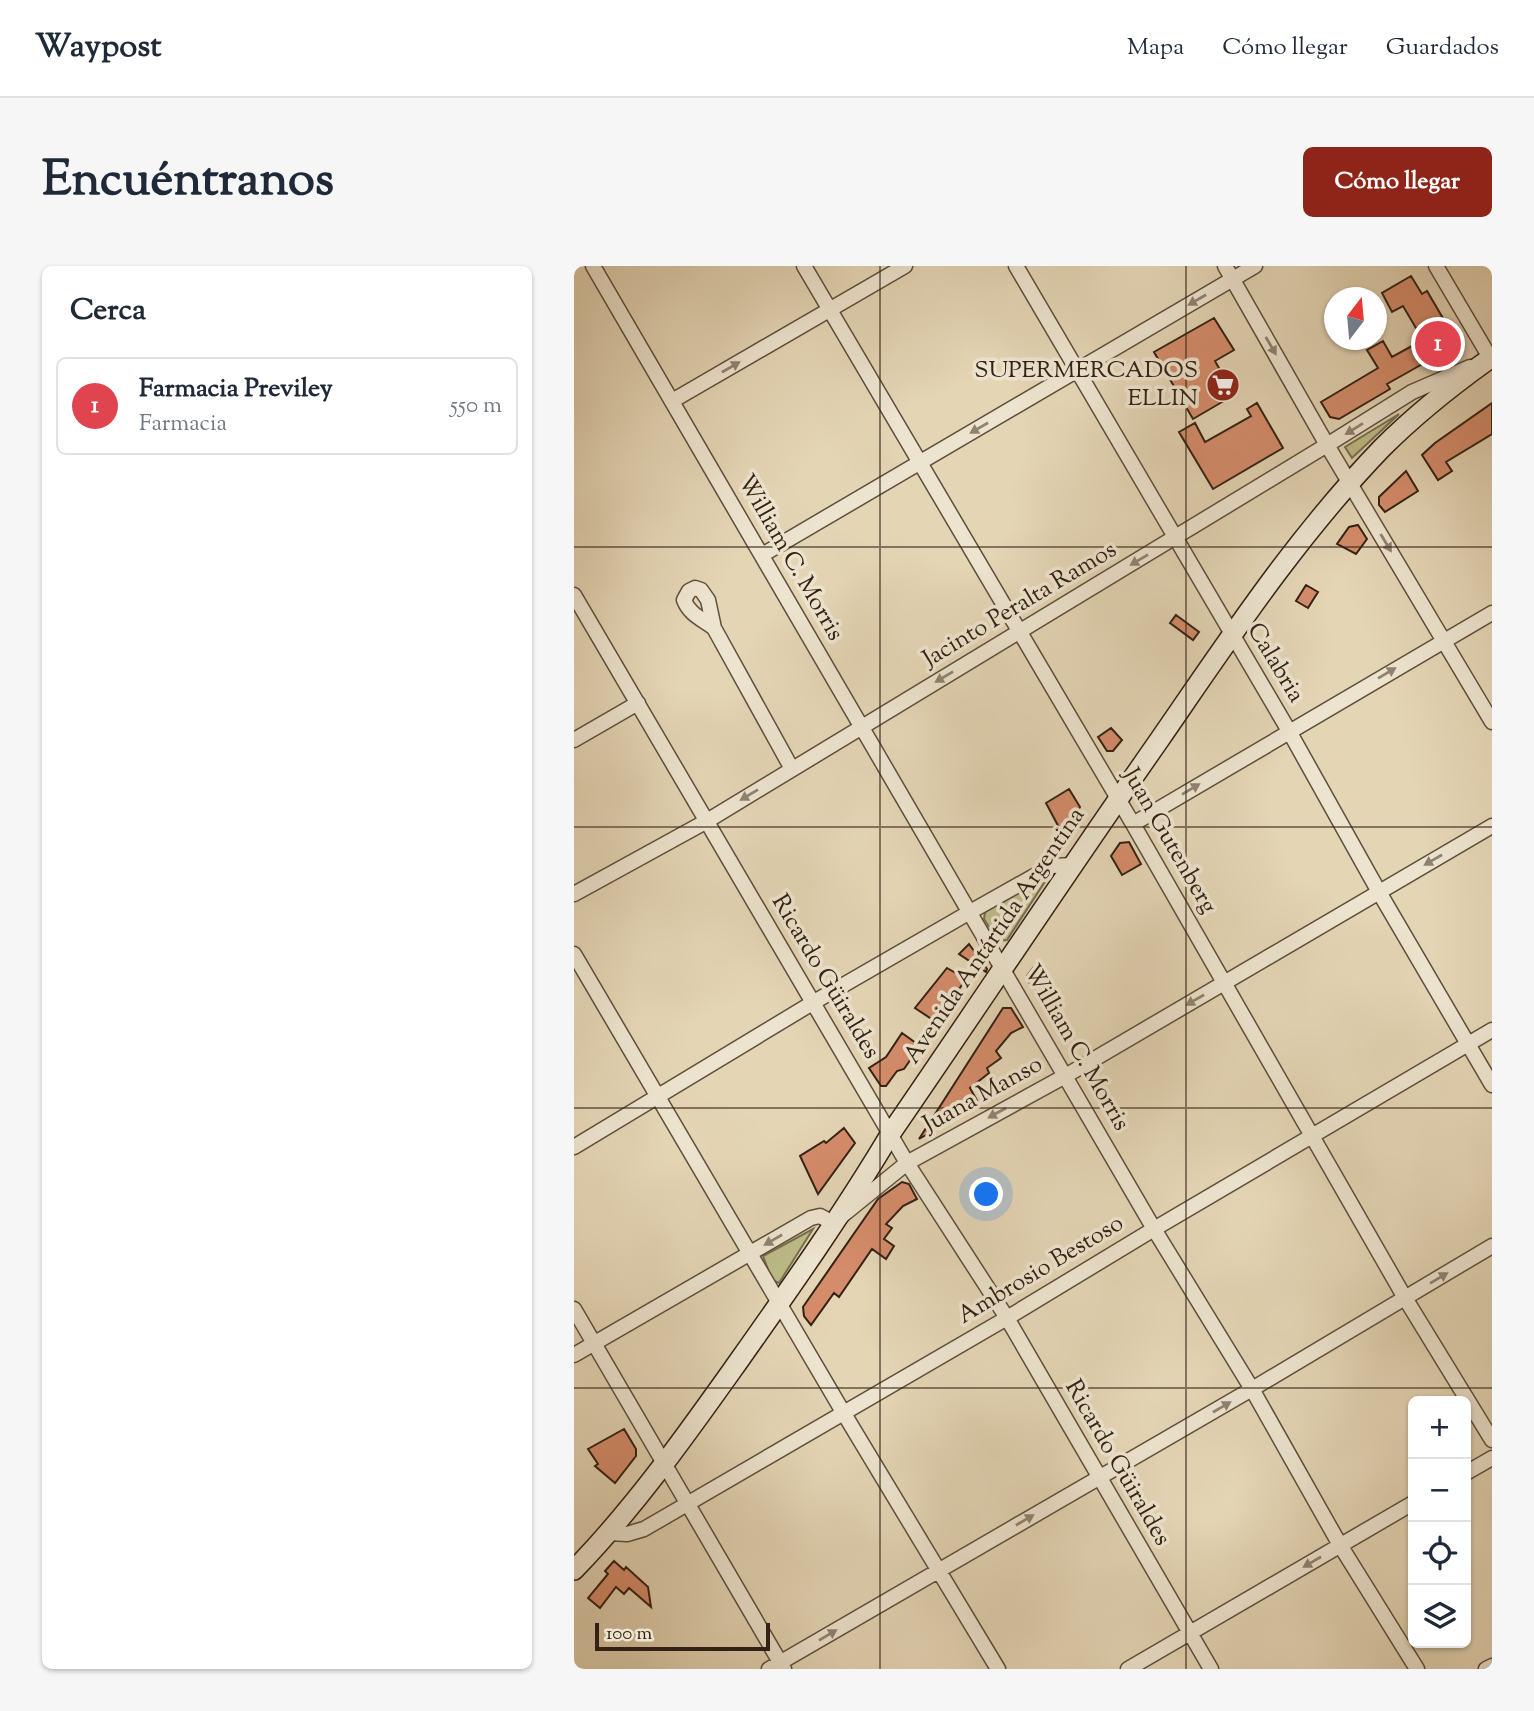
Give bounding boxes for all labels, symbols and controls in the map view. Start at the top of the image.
text: Waypost [35,24,162,72]
text: Mapa [1127,31,1184,65]
text: Cómo llegar [1222,31,1348,65]
text: Guardados [1386,31,1499,65]
text: Encuéntranos [42,147,334,217]
button: Cómo llegar [1303,147,1492,217]
north arrow [1324,287,1387,350]
text: Cerca [70,290,146,333]
one-way arrow [1187,294,1206,307]
pin: 1 [1415,318,1461,370]
one-way arrow [1265,337,1277,356]
place label: SUPERMERCADOS ELLIN [974,354,1198,416]
one-way arrow [721,361,740,373]
supermarket icon: SUPERMERCADOS ELLIN [1204,366,1242,404]
text: Farmacia Previley [139,371,333,408]
text: 1 [91,390,99,423]
text: 550 m [450,390,502,423]
text: Farmacia [139,408,227,441]
one-way arrow [969,422,989,434]
one-way arrow [1344,422,1364,435]
street label: William C. Morris [729,469,851,647]
one-way arrow [1379,533,1392,552]
street label: Jacinto Peralta Ramos [915,534,1123,677]
one-way arrow [1129,553,1148,566]
street label: Calabria [1238,617,1312,709]
one-way arrow [1378,667,1397,680]
one-way arrow [935,671,954,684]
street label: Juan Gutenberg [1113,760,1225,920]
one-way arrow [1182,783,1201,796]
one-way arrow [740,789,759,801]
street label: Avenida Antártida Argentina [896,801,1094,1071]
one-way arrow [1424,854,1443,866]
street label: Ricardo Güiraldes [762,888,888,1066]
street label: William C. Morris [1015,959,1137,1137]
one-way arrow [1185,994,1204,1006]
street label: Juana Manso [915,1048,1049,1143]
one-way arrow [988,1107,1007,1119]
your location [969,1177,1003,1211]
street label: Ambrosio Bestoso [952,1207,1130,1333]
one-way arrow [763,1234,782,1246]
one-way arrow [1429,1272,1448,1284]
street label: Ricardo Güiraldes [1056,1374,1178,1552]
map controls [1408,1396,1471,1648]
button: + [1408,1396,1471,1459]
one-way arrow [1212,1401,1232,1413]
button: − [1408,1459,1471,1522]
one-way arrow [1015,1514,1034,1526]
button: locate [1408,1522,1471,1585]
one-way arrow [1302,1556,1321,1568]
button: layers [1408,1585,1471,1648]
scale bar [595,1620,770,1652]
text: 100 m [606,1621,652,1648]
one-way arrow [819,1628,838,1641]

